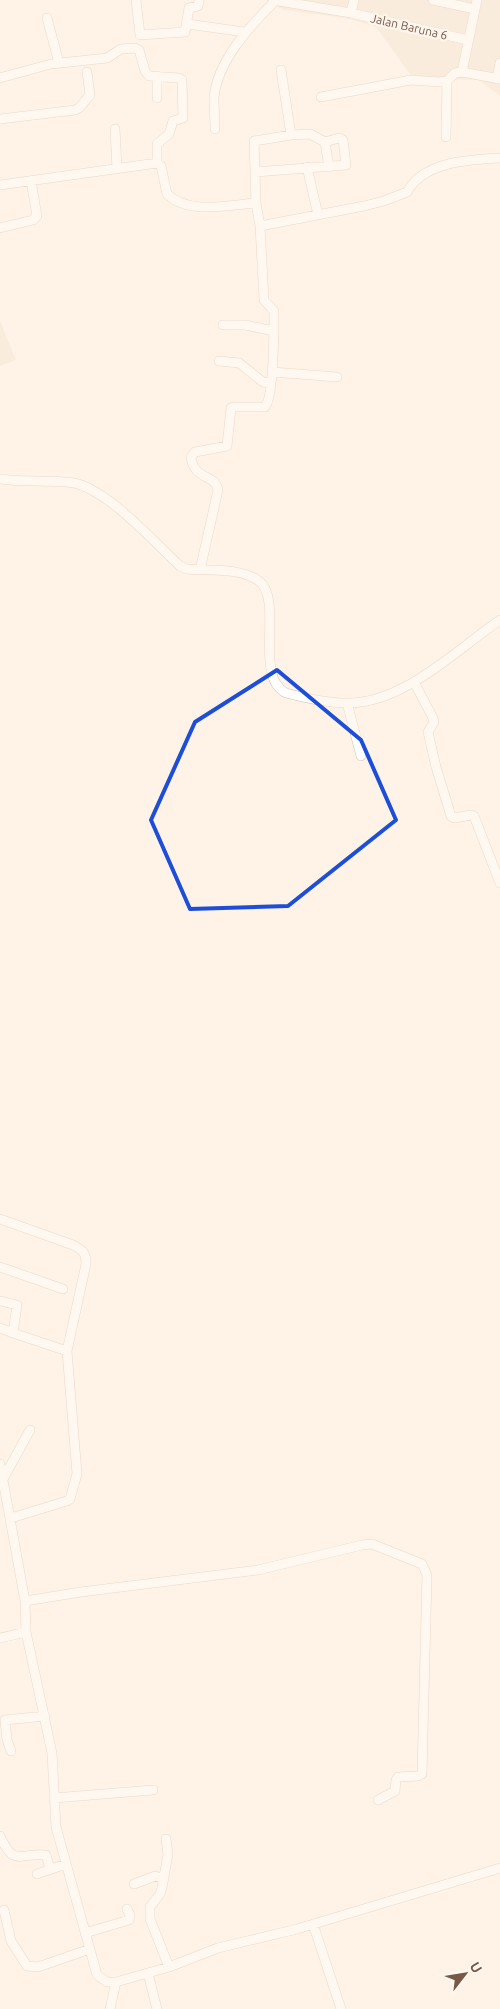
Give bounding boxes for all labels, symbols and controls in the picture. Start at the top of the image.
street label: Jalan Baruna 6 [369,11,449,42]
north arrow [440,1949,490,1999]
text: U [467,1959,486,1976]

